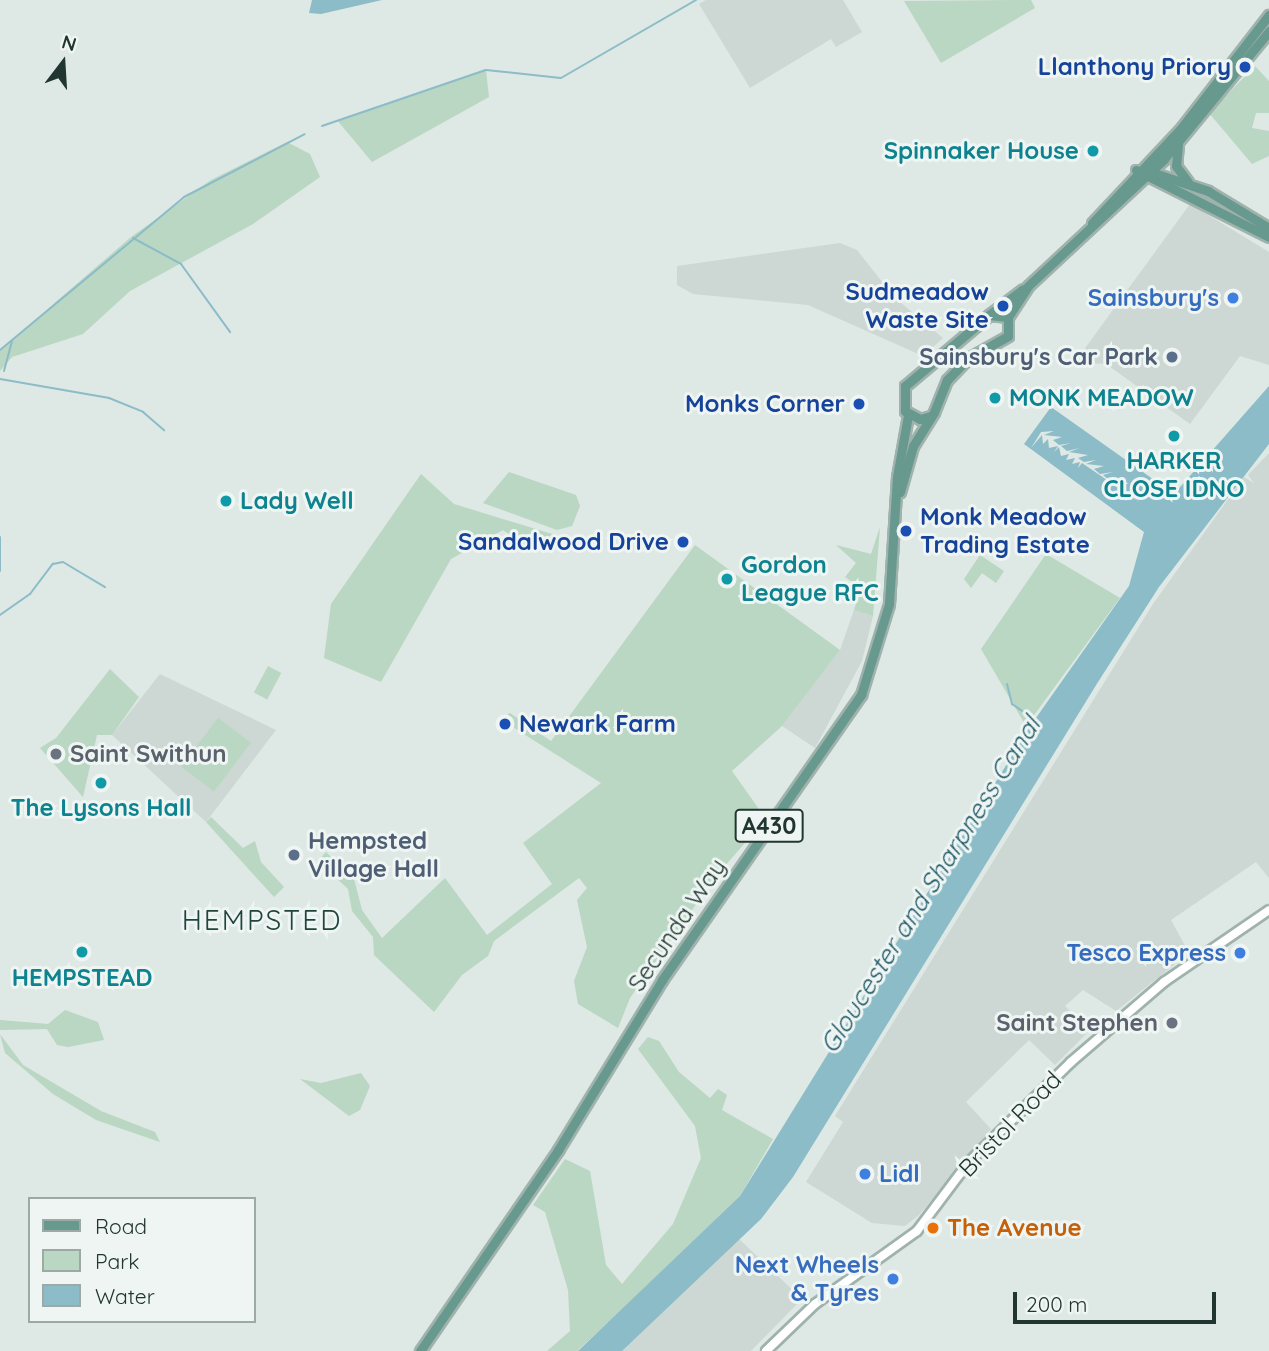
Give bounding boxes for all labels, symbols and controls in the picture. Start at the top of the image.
north arrow [28,28,98,98]
text: N [59,29,79,56]
place label: Llanthony Priory [1038,53,1231,81]
marker: Llanthony Priory [1237,59,1253,75]
place label: Spinnaker House [884,137,1079,165]
marker: Spinnaker House [1085,143,1101,159]
place label: Sudmeadow Waste Site [846,278,989,334]
place label: Sainsbury's [1088,284,1219,312]
marker: Sainsbury's [1225,290,1241,306]
marker: Sudmeadow Waste Site [995,298,1011,314]
place label: Sainsbury's Car Park [919,343,1158,371]
marker: Sainsbury's Car Park [1164,349,1180,365]
place label: MONK MEADOW [1009,384,1194,412]
place label: Monks Corner [685,390,845,418]
marker: MONK MEADOW [987,390,1003,406]
marker: Monks Corner [851,396,867,412]
marker: HARKER CLOSE IDNO [1166,428,1182,444]
place label: HARKER CLOSE IDNO [1104,447,1244,503]
place label: Lady Well [240,487,354,515]
marker: Lady Well [218,493,234,509]
place label: Monk Meadow Trading Estate [920,503,1090,559]
marker: Monk Meadow Trading Estate [898,523,914,539]
place label: Sandalwood Drive [458,528,669,556]
marker: Sandalwood Drive [675,534,691,550]
place label: Gordon League RFC [741,551,879,607]
marker: Gordon League RFC [719,571,735,587]
place label: Newark Farm [519,710,676,738]
water label: Gloucester and Sharpness Canal [813,711,1047,1059]
marker: Newark Farm [497,716,513,732]
place label: Saint Swithun [70,740,227,768]
marker: Saint Swithun [48,746,64,762]
marker: The Lysons Hall [93,775,109,791]
place label: The Lysons Hall [10,794,192,822]
road number: A430 [734,806,804,846]
place label: Hempsted Village Hall [308,827,439,883]
marker: Hempsted Village Hall [286,847,302,863]
street label: Secunda Way [622,853,732,997]
district label: HEMPSTED [183,903,341,937]
place label: Tesco Express [1066,939,1226,967]
marker: HEMPSTEAD [74,944,90,960]
marker: Tesco Express [1232,945,1248,961]
place label: HEMPSTEAD [12,964,152,992]
place label: Saint Stephen [996,1009,1158,1037]
marker: Saint Stephen [1164,1015,1180,1031]
street label: Bristol Road [953,1065,1067,1183]
place label: Lidl [879,1160,920,1188]
marker: Lidl [857,1166,873,1182]
legend [28,1197,256,1323]
text: Road [95,1213,147,1239]
place label: The Avenue [947,1214,1082,1242]
marker: The Avenue [925,1220,941,1236]
text: Park [95,1248,139,1274]
place label: Next Wheels & Tyres [735,1251,879,1307]
marker: Next Wheels & Tyres [885,1271,901,1287]
scale bar [1017,1278,1220,1322]
text: Water [95,1283,155,1309]
text: 200 m [1026,1291,1088,1317]

